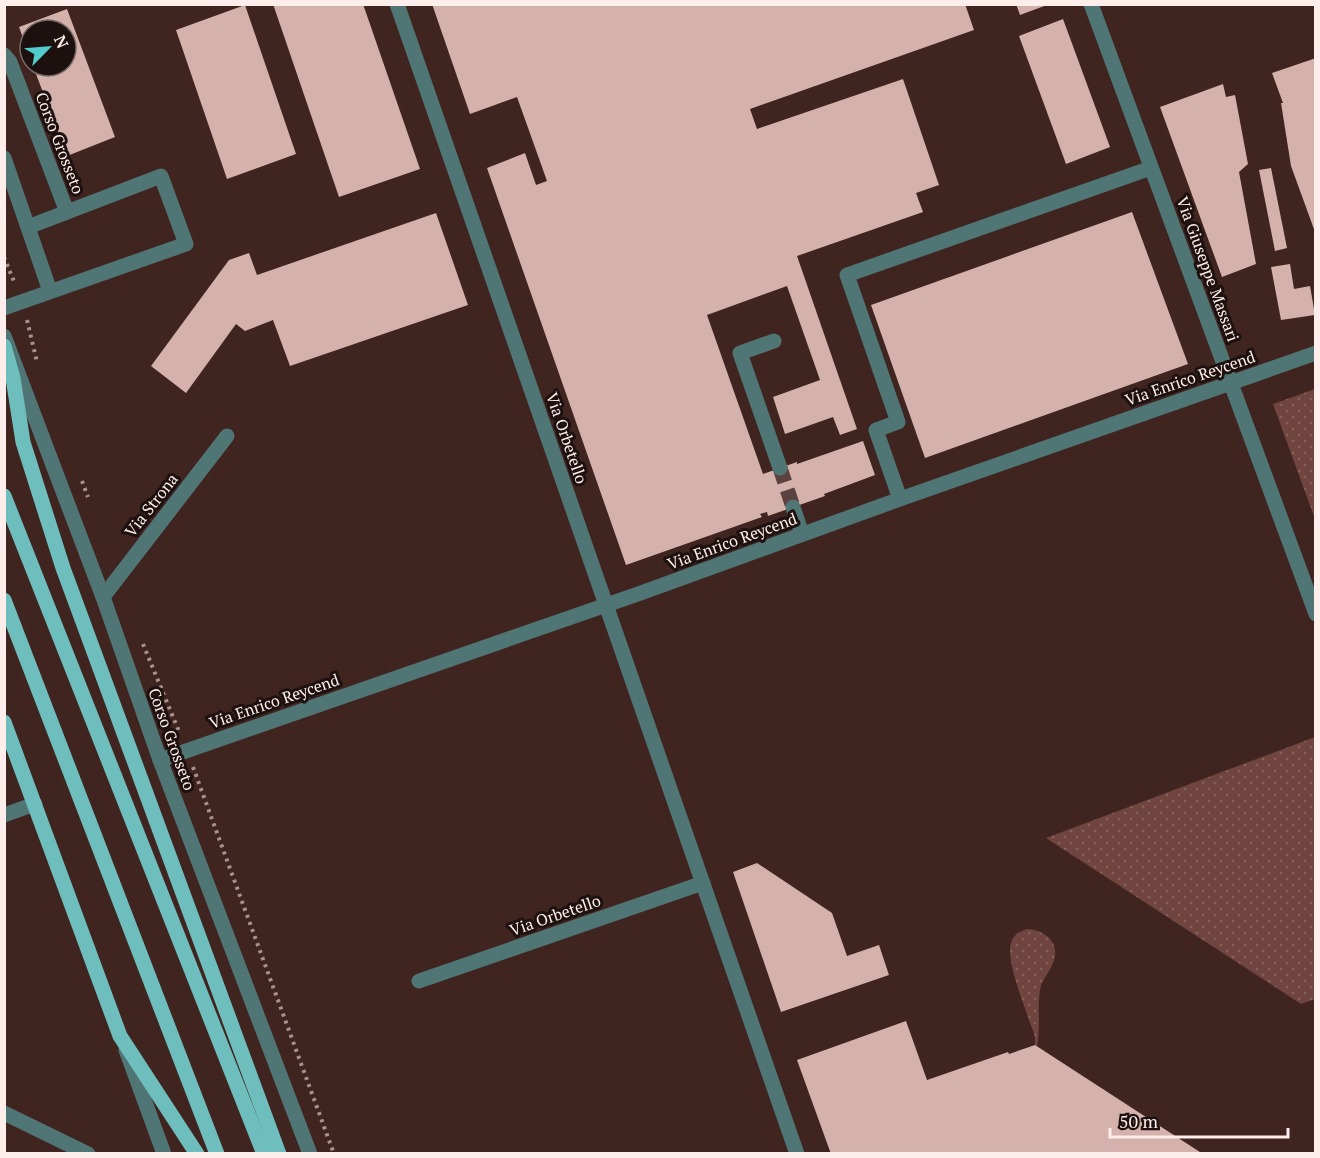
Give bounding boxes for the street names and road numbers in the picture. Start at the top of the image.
street label: Corso Grosseto [31,89,90,197]
street label: Via Giuseppe Massari [1172,194,1244,345]
street label: Via Enrico Reycend [1122,345,1258,411]
street label: Via Orbetello [541,390,593,487]
street label: Via Strona [119,469,183,541]
street label: Via Enrico Reycend [664,507,800,575]
street label: Via Enrico Reycend [206,668,342,734]
street label: Corso Grosseto [143,685,201,793]
street label: Via Orbetello [507,889,604,941]

